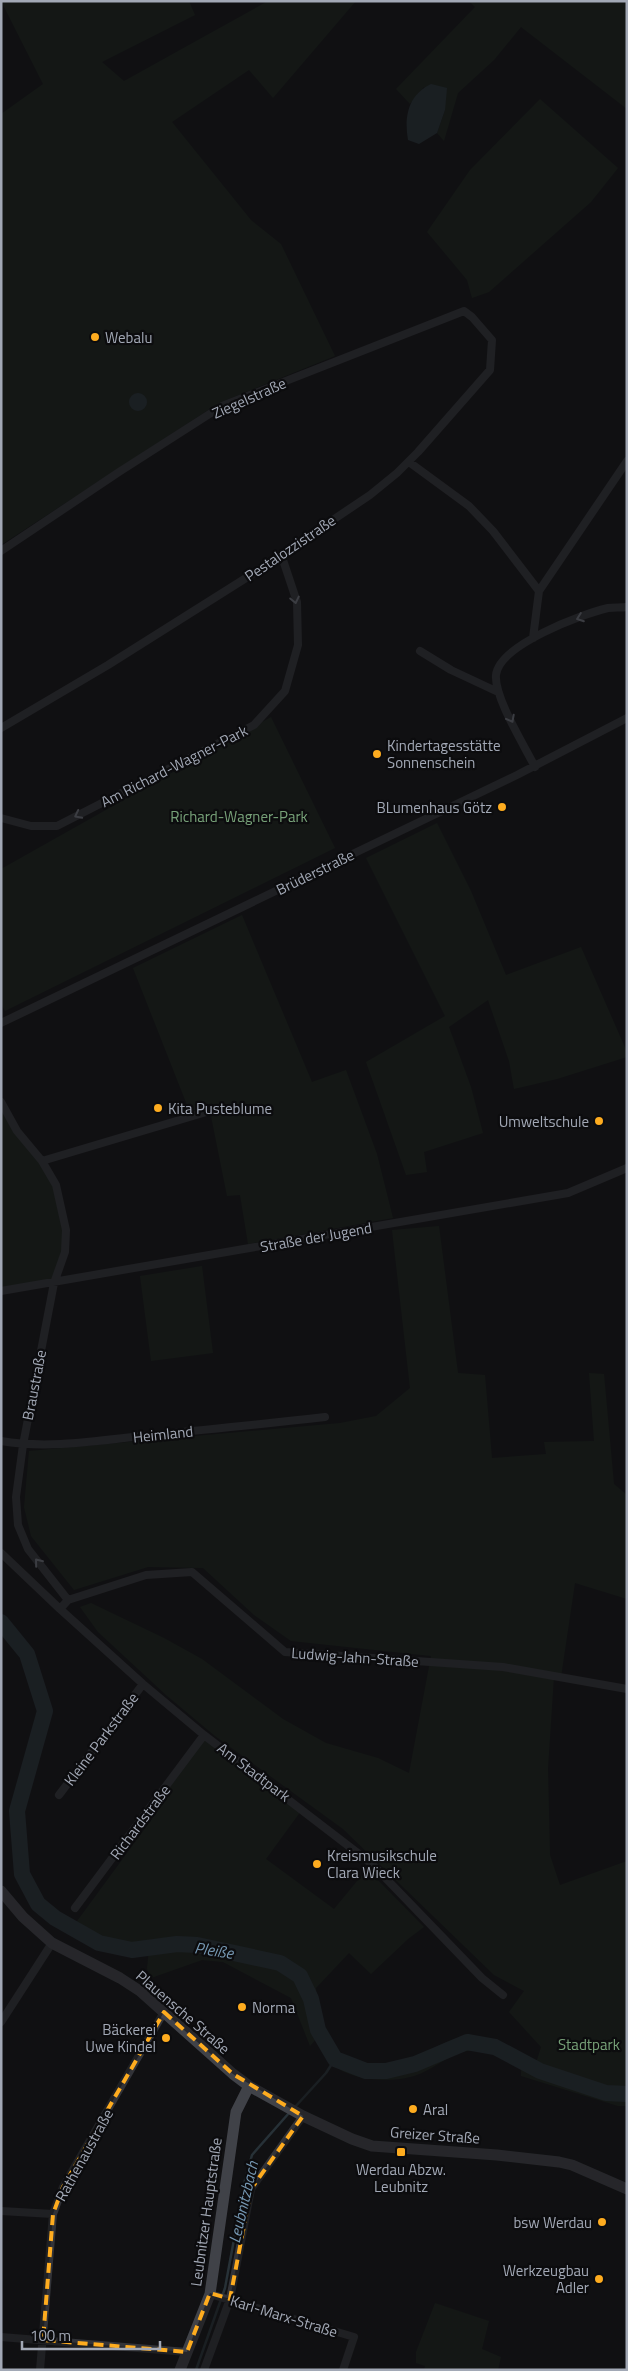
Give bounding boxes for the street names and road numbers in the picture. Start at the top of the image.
street label: Ziegelstraße [208,371,290,425]
street label: Pestalozzistraße [240,509,340,587]
street label: Am Richard-Wagner-Park [96,719,252,813]
street label: Brüderstraße [272,843,358,901]
street label: Straße der Jugend [258,1216,374,1258]
street label: Braustraße [16,1348,52,1422]
street label: Heimland [132,1419,194,1449]
street label: Ludwig-Jahn-Straße [291,1641,419,1673]
street label: Kleine Parkstraße [58,1687,144,1791]
street label: Am Stadtpark [213,1737,295,1807]
street label: Richardstraße [104,1780,176,1864]
street label: Plauensche Straße [131,1965,235,2059]
street label: Rathenaustraße [49,2105,119,2205]
street label: Greizer Straße [389,2120,481,2150]
street label: Leubnitzer Hauptstraße [184,2136,228,2288]
street label: Karl-Marx-Straße [227,2289,341,2343]

